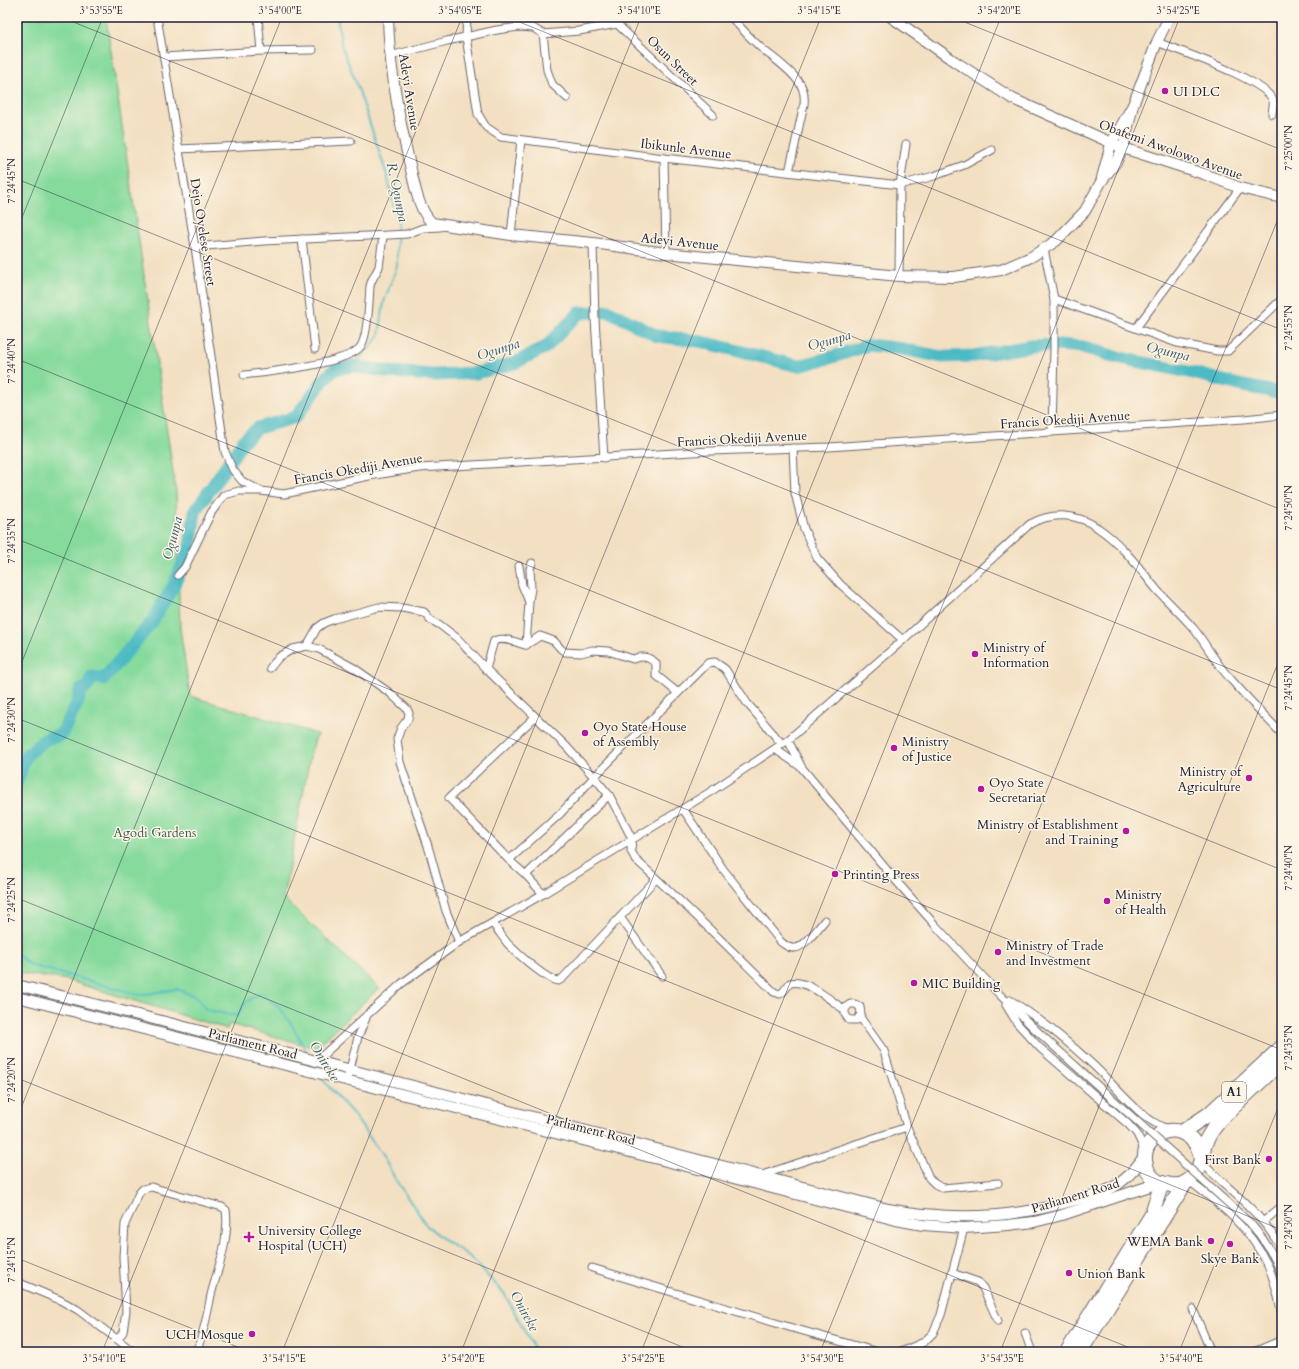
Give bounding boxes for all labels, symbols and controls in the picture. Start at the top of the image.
text: 3°53'55"E [79,4,123,18]
text: 3°54'00"E [258,4,302,18]
text: 3°54'05"E [438,4,482,18]
text: 3°54'10"E [617,4,661,18]
text: 3°54'15"E [797,4,841,18]
text: 3°54'20"E [977,4,1021,18]
text: 3°54'25"E [1156,4,1200,18]
street label: Osun Street [643,32,702,90]
street label: Adeyi Avenue [394,52,424,132]
place label: UI DLC [1173,83,1220,101]
marker: UI DLC [1160,86,1170,96]
street label: Obafemi Awolowo Avenue [1096,115,1245,184]
text: 7°25'00"N [1282,125,1296,171]
street label: Ibikunle Avenue [639,134,732,164]
text: 7°24'45"N [5,158,19,204]
water label: R. Ogunpa [382,160,413,224]
street label: Dejo Oyelese Street [186,177,220,287]
street label: Adeyi Avenue [640,229,720,255]
text: 7°24'55"N [1282,305,1296,351]
water label: Ogunpa [805,325,853,356]
water label: Ogunpa [474,334,522,365]
water label: Ogunpa [1144,337,1191,366]
text: 7°24'40"N [5,338,19,384]
street label: Francis Okediji Avenue [999,406,1131,434]
street label: Francis Okediji Avenue [677,427,808,451]
street label: Francis Okediji Avenue [292,449,424,489]
text: 7°24'50"N [1282,485,1296,531]
water label: Ogunpa [158,515,187,562]
text: 7°24'35"N [5,518,19,564]
place label: Ministry of Information [983,639,1050,672]
marker: Ministry of Information [970,649,980,659]
text: 7°24'45"N [1282,665,1296,711]
text: 7°24'30"N [5,697,19,743]
place label: Oyo State House of Assembly [593,718,687,751]
marker: Oyo State House of Assembly [580,728,590,738]
place label: Ministry of Justice [902,733,952,766]
marker: Ministry of Justice [889,743,899,753]
place label: Ministry of Agriculture [1178,763,1243,796]
marker: Ministry of Agriculture [1244,773,1254,783]
place label: Oyo State Secretariat [989,774,1046,807]
marker: Oyo State Secretariat [976,784,986,794]
place label: Ministry of Establishment and Training [977,816,1119,849]
park label: Agodi Gardens [114,824,196,842]
marker: Ministry of Establishment and Training [1121,826,1131,836]
text: 7°24'40"N [1282,845,1296,891]
place label: Printing Press [843,866,919,884]
marker: Printing Press [830,869,840,879]
text: 7°24'25"N [5,877,19,923]
place label: Ministry of Health [1115,886,1166,919]
marker: Ministry of Health [1102,896,1112,906]
place label: Ministry of Trade and Investment [1006,937,1104,970]
marker: Ministry of Trade and Investment [993,947,1003,957]
place label: MIC Building [922,975,1001,993]
marker: MIC Building [909,978,919,988]
street label: Parliament Road [206,1024,299,1064]
text: 7°24'35"N [1282,1025,1296,1071]
water label: Onireke [305,1038,345,1085]
text: 7°24'20"N [5,1057,19,1103]
road number: A1 [1222,1082,1246,1102]
street label: Parliament Road [544,1110,637,1150]
place label: First Bank [1204,1151,1261,1169]
marker: First Bank [1264,1154,1274,1164]
street label: Parliament Road [1029,1174,1122,1218]
text: 7°24'30"N [1282,1204,1296,1250]
place label: University College Hospital (UCH) [258,1222,362,1255]
marker: University College Hospital (UCH) [243,1231,255,1243]
place label: WEMA Bank [1126,1233,1203,1251]
marker: WEMA Bank [1206,1236,1216,1246]
text: 7°24'15"N [5,1237,19,1283]
marker: Skye Bank [1225,1239,1235,1249]
place label: Skye Bank [1201,1250,1259,1268]
place label: Union Bank [1077,1265,1145,1283]
marker: Union Bank [1064,1268,1074,1278]
water label: Onireke [506,1287,544,1336]
place label: UCH Mosque [165,1326,244,1344]
marker: UCH Mosque [247,1329,257,1339]
text: 3°54'10"E [82,1352,126,1366]
text: 3°54'15"E [262,1352,306,1366]
text: 3°54'20"E [441,1352,485,1366]
text: 3°54'25"E [621,1352,665,1366]
text: 3°54'30"E [800,1352,844,1366]
text: 3°54'35"E [980,1352,1024,1366]
text: 3°54'40"E [1159,1352,1203,1366]

